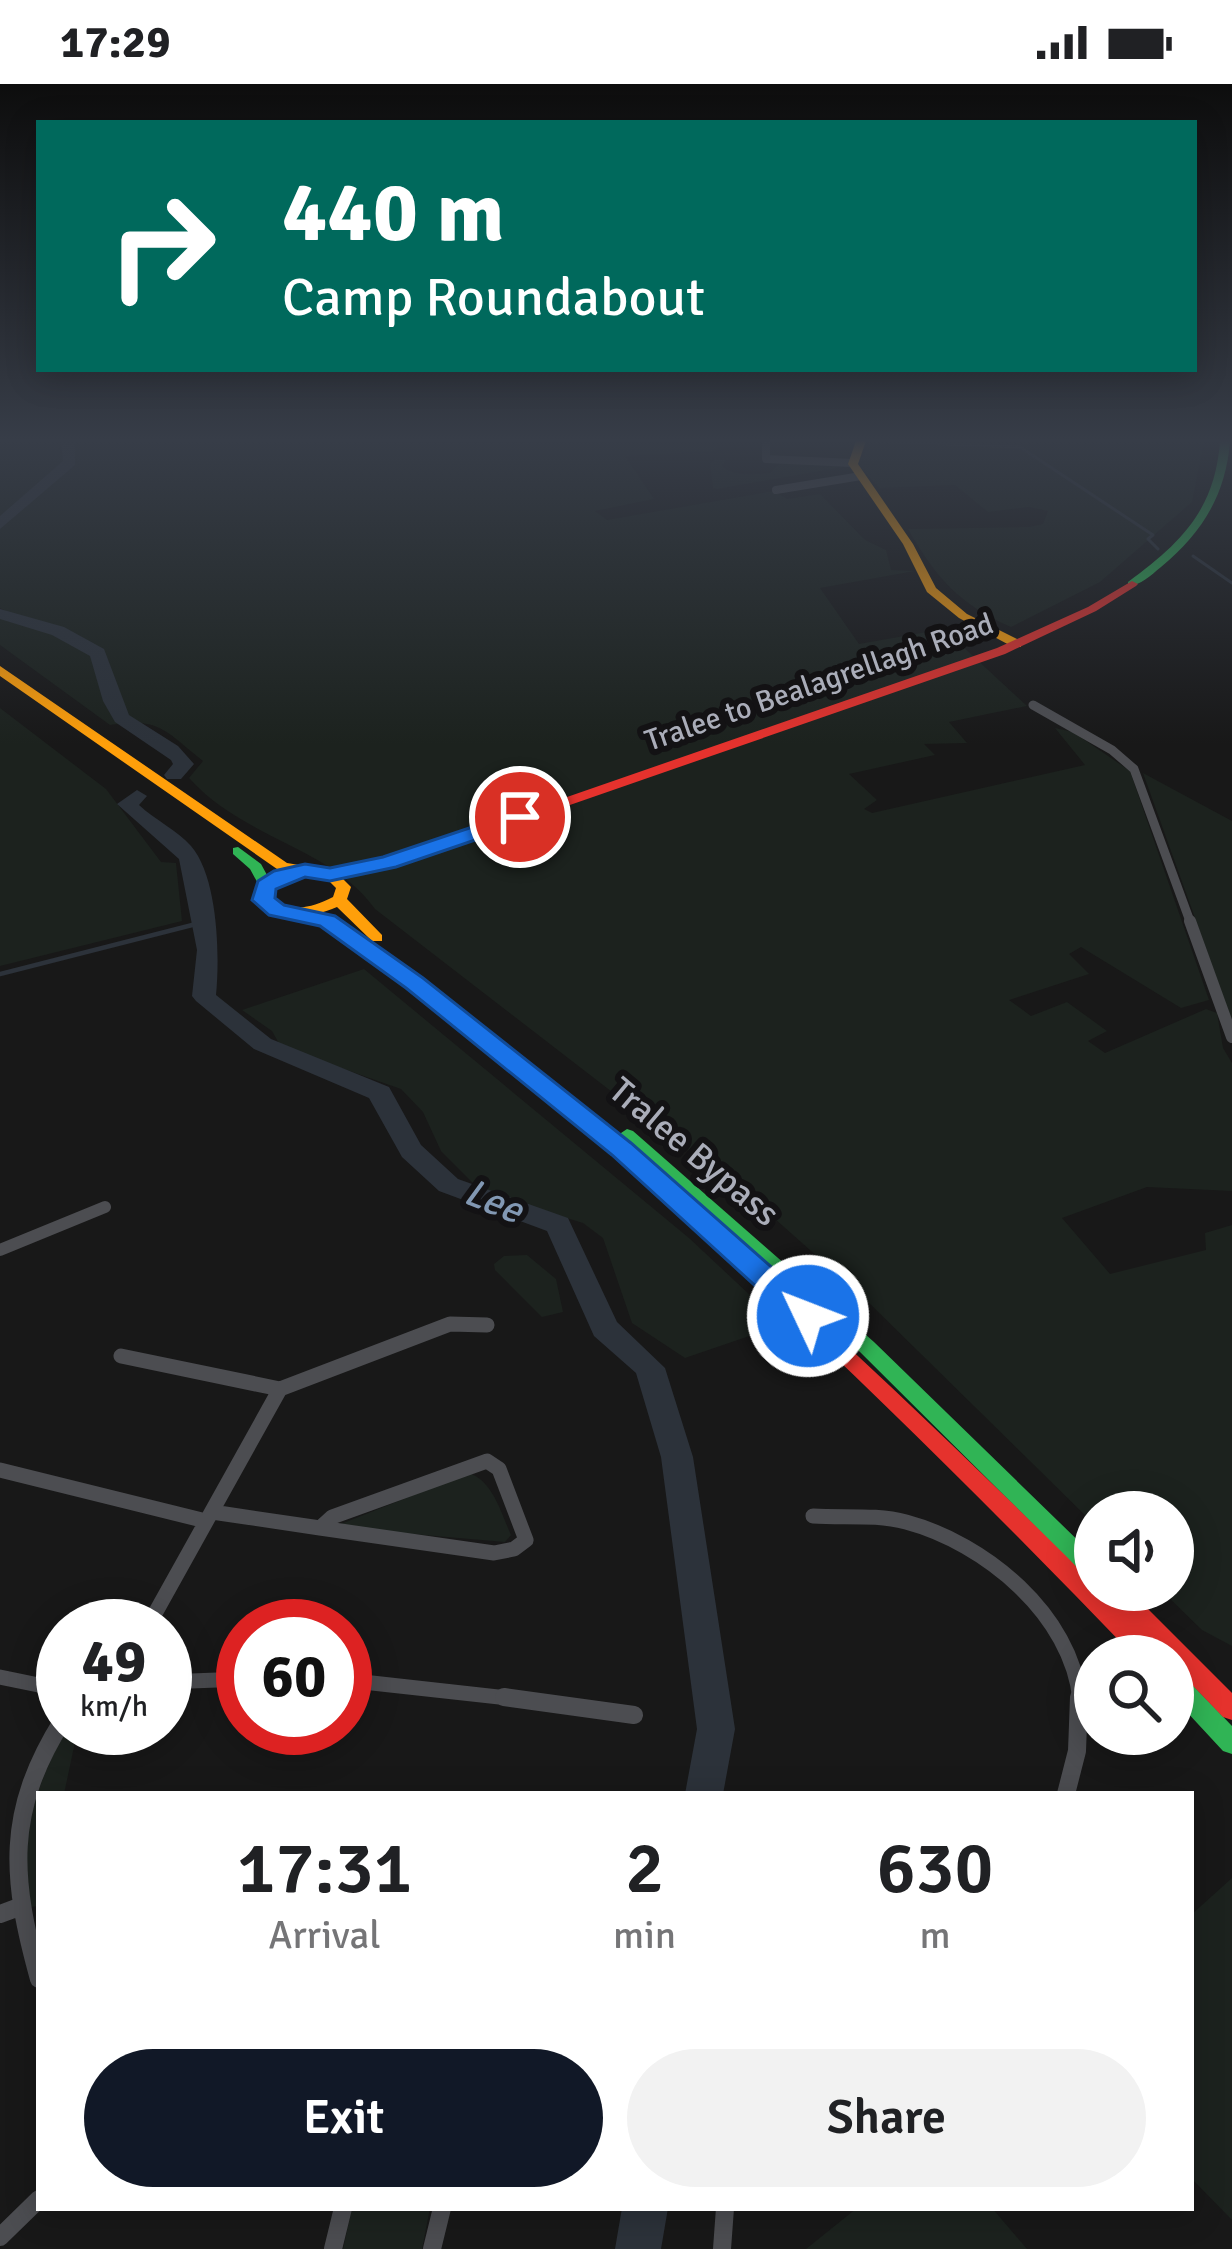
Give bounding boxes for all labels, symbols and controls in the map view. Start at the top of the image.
text: 17:29 [60,15,170,70]
text: 440 m [282,161,504,265]
icon: right [84,168,240,324]
text: Camp Roundabout [282,264,705,331]
street label: Tralee to Bealagrellagh Road [640,605,998,760]
pin [469,766,571,868]
icon: arrive [487,784,553,850]
street label: Tralee Bypass [600,1068,788,1236]
water label: Lee [458,1168,532,1235]
position arrow [745,1253,871,1379]
map controls [1074,1491,1194,1755]
button: sound [1074,1491,1194,1611]
speed limit sign: 60 [216,1599,372,1755]
text: 49 [82,1625,146,1699]
button: search [1074,1635,1194,1755]
text: km/h [80,1688,148,1725]
text: 17:31 [237,1824,412,1913]
text: 2 [625,1824,664,1913]
text: 630 [877,1824,993,1913]
text: Arrival [268,1911,381,1959]
text: min [613,1911,676,1959]
text: m [919,1911,951,1959]
button: Exit [84,2049,603,2187]
button: Share [627,2049,1146,2187]

